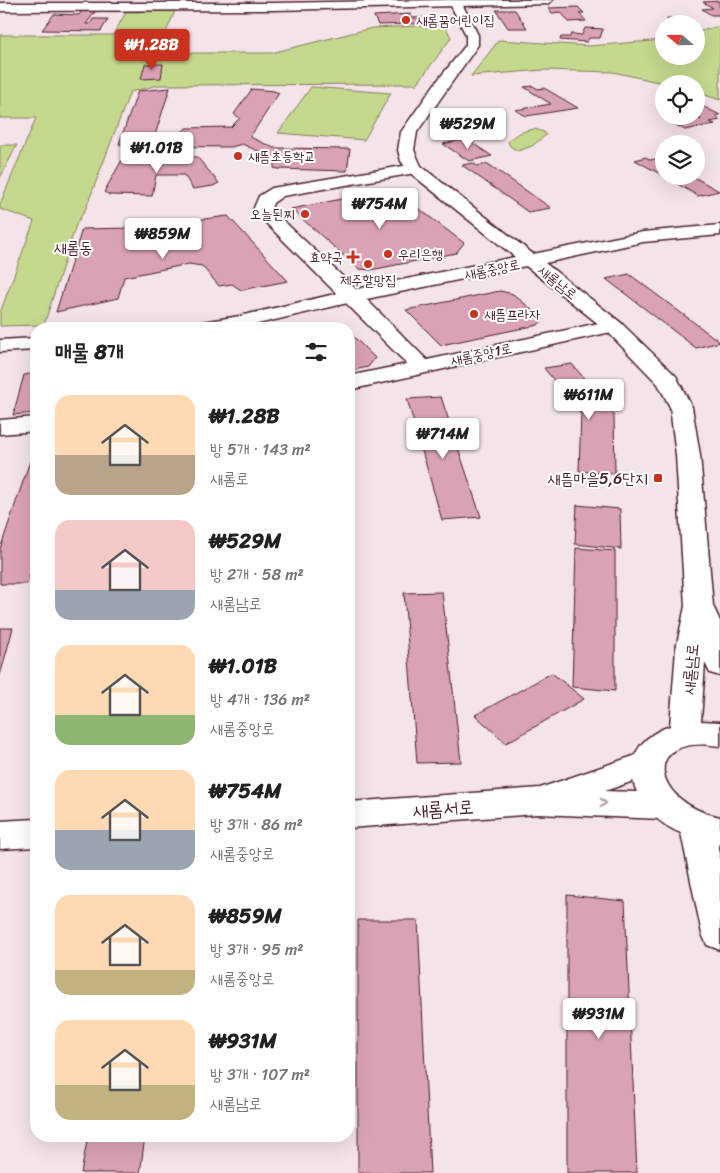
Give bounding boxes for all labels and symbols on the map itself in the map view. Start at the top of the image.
place label: 새롬꿈어린이집 [416,8,495,33]
marker: 새롬꿈어린이집 [400,14,412,26]
north arrow [655,15,705,65]
pin: ₩1.28B [111,28,193,71]
pin: ₩529M [433,108,503,150]
pin: ₩1.01B [116,132,198,174]
place label: 새뜸초등학교 [248,144,316,169]
marker: 새뜸초등학교 [232,150,244,162]
pin: ₩754M [345,188,415,230]
place label: 오늘된찌 [250,202,295,227]
marker: 오늘된찌 [299,208,311,220]
pin: ₩859M [128,218,198,260]
district label: 새롬동 [54,233,92,262]
place label: 우리은행 [398,242,443,267]
place label: 효약국 [309,245,343,270]
marker: 우리은행 [382,248,394,260]
marker: 효약국 [347,251,359,263]
street label: 새롬중앙로 [462,252,522,287]
marker: 제주할망집 [362,258,374,270]
street label: 새롬남로 [532,258,583,306]
place label: 제주할망집 [340,268,396,293]
place label: 새뜸프라자 [484,302,541,327]
marker: 새뜸프라자 [468,308,480,320]
street label: 새롬중앙1로 [448,336,514,373]
pin: ₩611M [554,378,624,421]
pin: ₩714M [408,418,478,460]
place label: 새뜸마을5,6단지 [548,464,648,493]
marker: 새뜸마을5,6단지 [652,472,664,484]
street label: 새롬남로 [674,642,707,696]
street label: 새롬서로 [411,790,475,827]
one-way arrow [599,798,607,809]
pin: ₩931M [564,998,634,1040]

